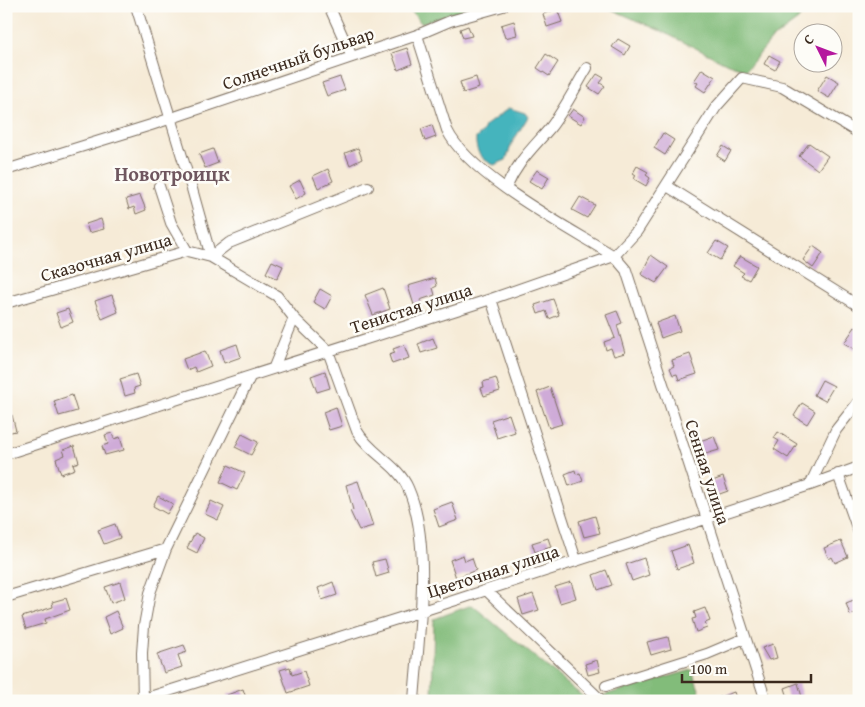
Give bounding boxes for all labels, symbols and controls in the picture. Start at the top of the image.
street label: Солнечный бульвар [218,19,378,97]
north arrow [792,22,842,72]
text: С [798,30,818,49]
district label: Новотроицк [114,159,230,188]
street label: Сказочная улица [37,225,175,289]
street label: Тенистая улица [347,275,476,340]
street label: Сенная улица [678,416,738,529]
street label: Цветочная улица [424,537,563,605]
scale bar [682,652,811,684]
text: 100 m [690,658,728,679]

